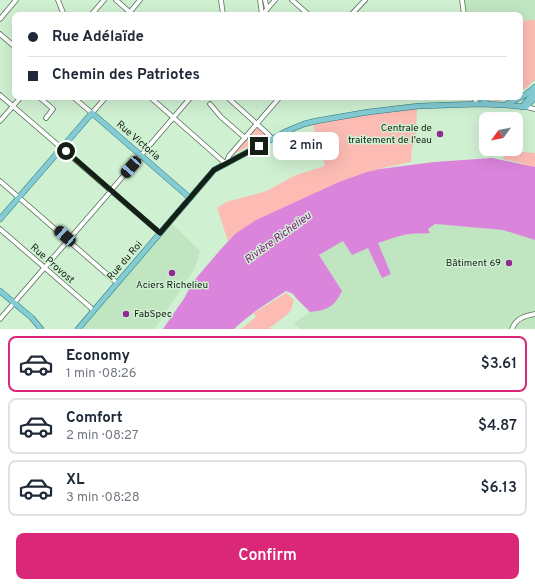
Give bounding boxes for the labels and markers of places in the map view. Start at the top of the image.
place label: Centrale de traitement de l'eau [348,122,432,147]
marker: Centrale de traitement de l'eau [435,129,445,139]
place label: Bâtiment 69 [446,257,501,270]
marker: Bâtiment 69 [504,258,514,268]
marker: Aciers Richelieu [167,268,177,278]
place label: Aciers Richelieu [136,279,208,292]
place label: FabSpec [134,308,172,321]
marker: FabSpec [121,309,131,319]

